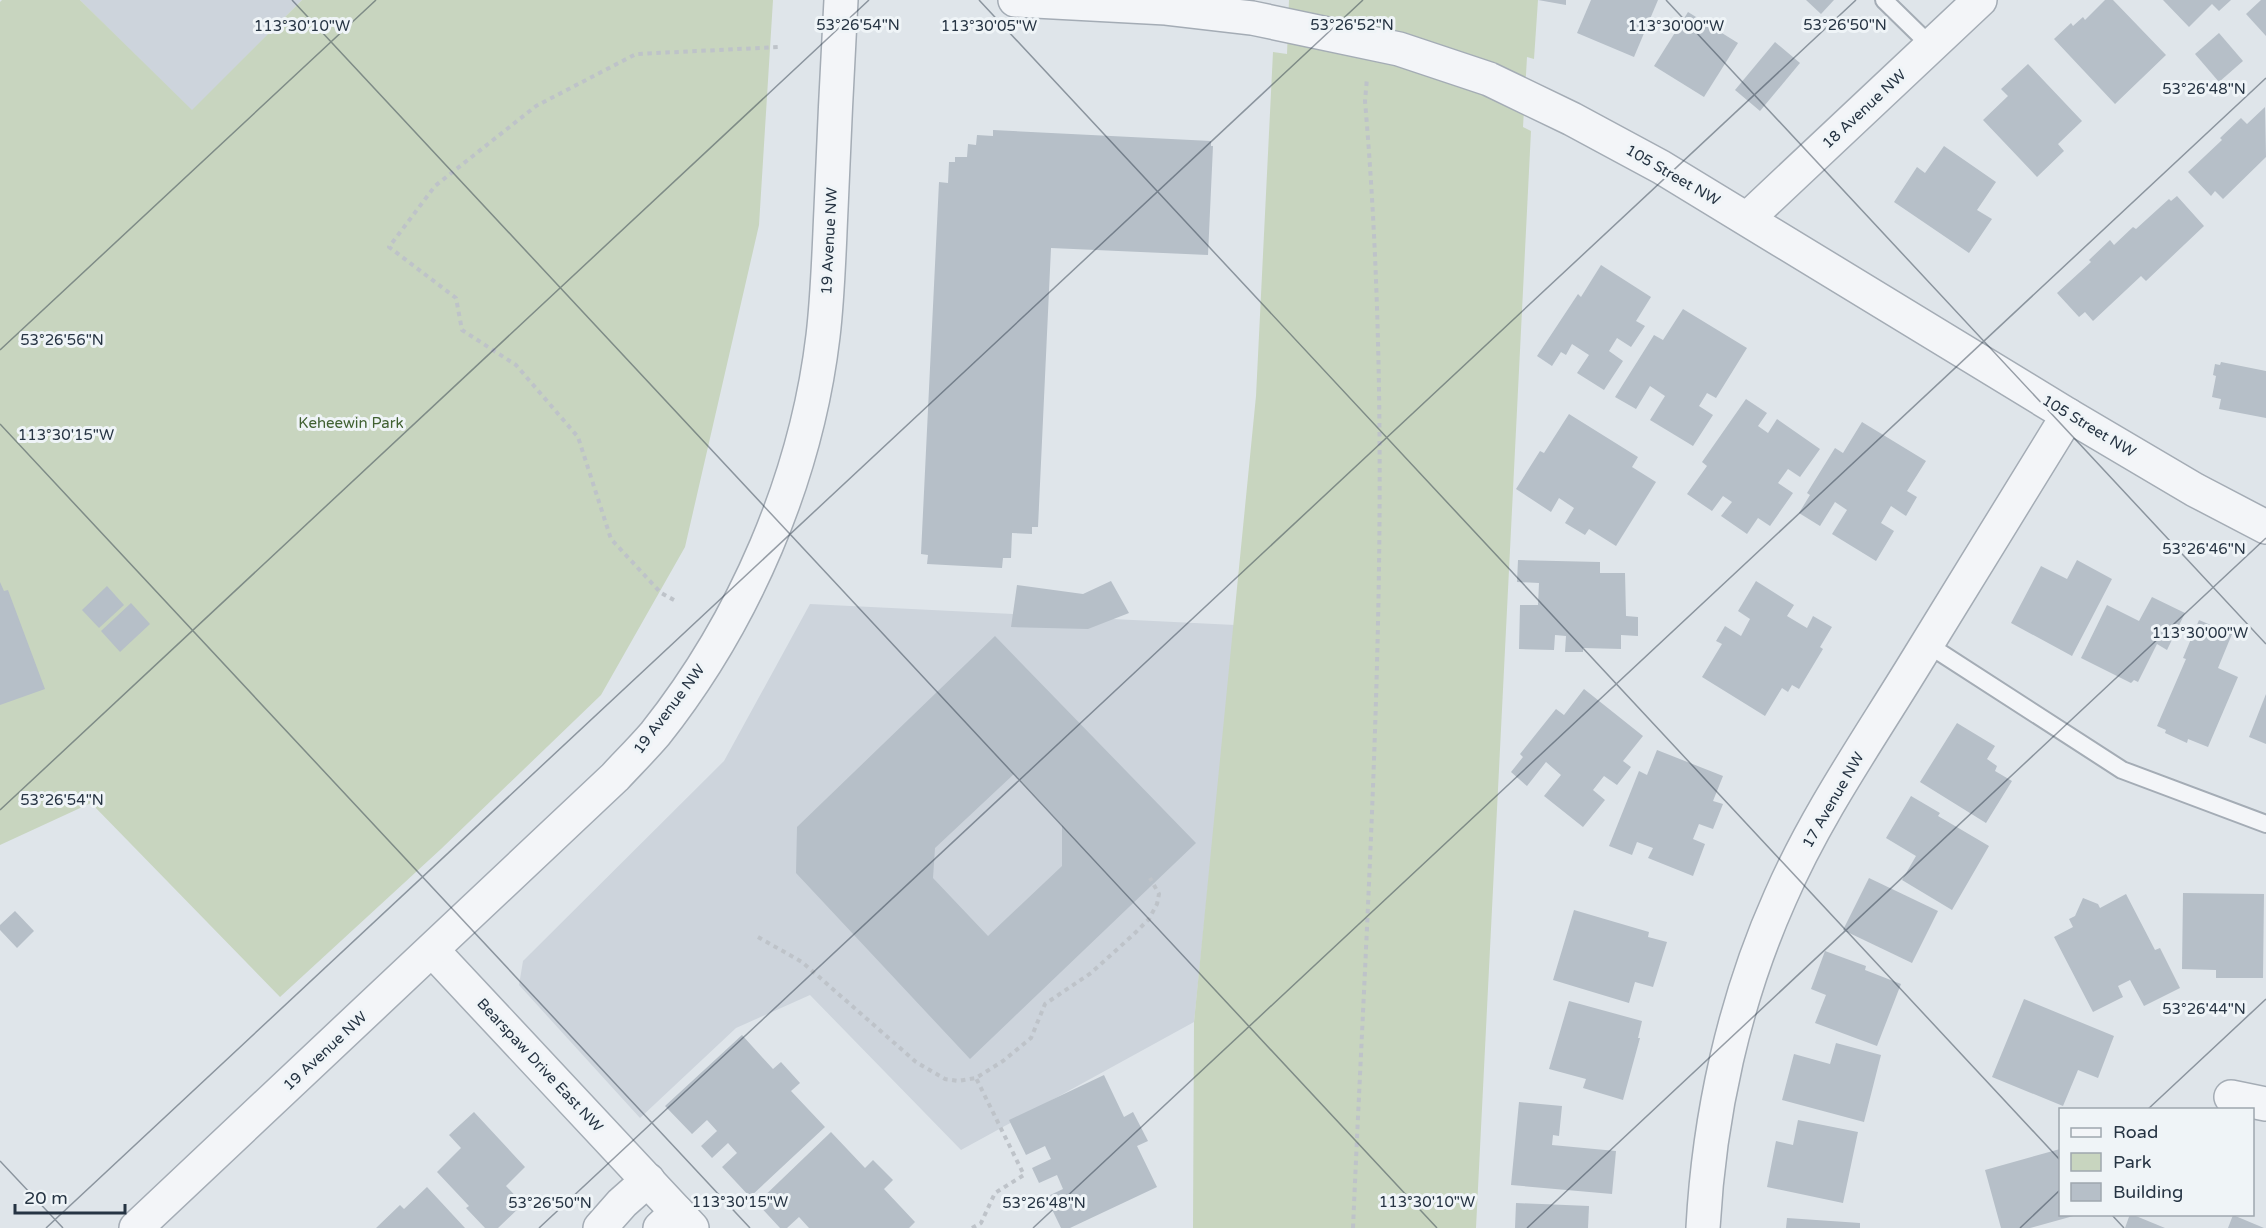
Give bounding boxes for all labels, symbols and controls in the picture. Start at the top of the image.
text: 53°26'54"N [816,16,900,34]
text: 53°26'52"N [1310,16,1394,34]
text: 53°26'50"N [1803,16,1887,34]
text: 113°30'10"W [254,17,350,35]
text: 113°30'05"W [941,17,1037,35]
text: 113°30'00"W [1628,17,1724,35]
street label: 18 Avenue NW [1819,66,1909,152]
text: 53°26'48"N [2162,80,2246,98]
street label: 105 Street NW [1623,141,1723,209]
street label: 19 Avenue NW [817,187,841,295]
text: 53°26'56"N [20,331,104,349]
street label: 105 Street NW [2039,391,2139,461]
park label: Keheewin Park [298,414,404,432]
text: 113°30'15"W [18,426,114,444]
text: 53°26'46"N [2162,540,2246,558]
text: 113°30'00"W [2152,624,2248,642]
street label: 19 Avenue NW [629,661,709,757]
street label: 17 Avenue NW [1798,749,1868,851]
text: 53°26'54"N [20,791,104,809]
street label: Bearspaw Drive East NW [473,994,607,1136]
text: 53°26'44"N [2162,1000,2246,1018]
street label: 19 Avenue NW [280,1008,370,1094]
legend [2059,1108,2254,1216]
text: Road [2113,1121,2158,1143]
text: Park [2113,1151,2152,1173]
scale bar [15,1177,124,1215]
text: Building [2113,1181,2183,1203]
text: 20 m [24,1187,68,1209]
text: 113°30'15"W [692,1193,788,1211]
text: 113°30'10"W [1379,1193,1475,1211]
text: 53°26'50"N [508,1194,592,1212]
text: 53°26'48"N [1002,1194,1086,1212]

